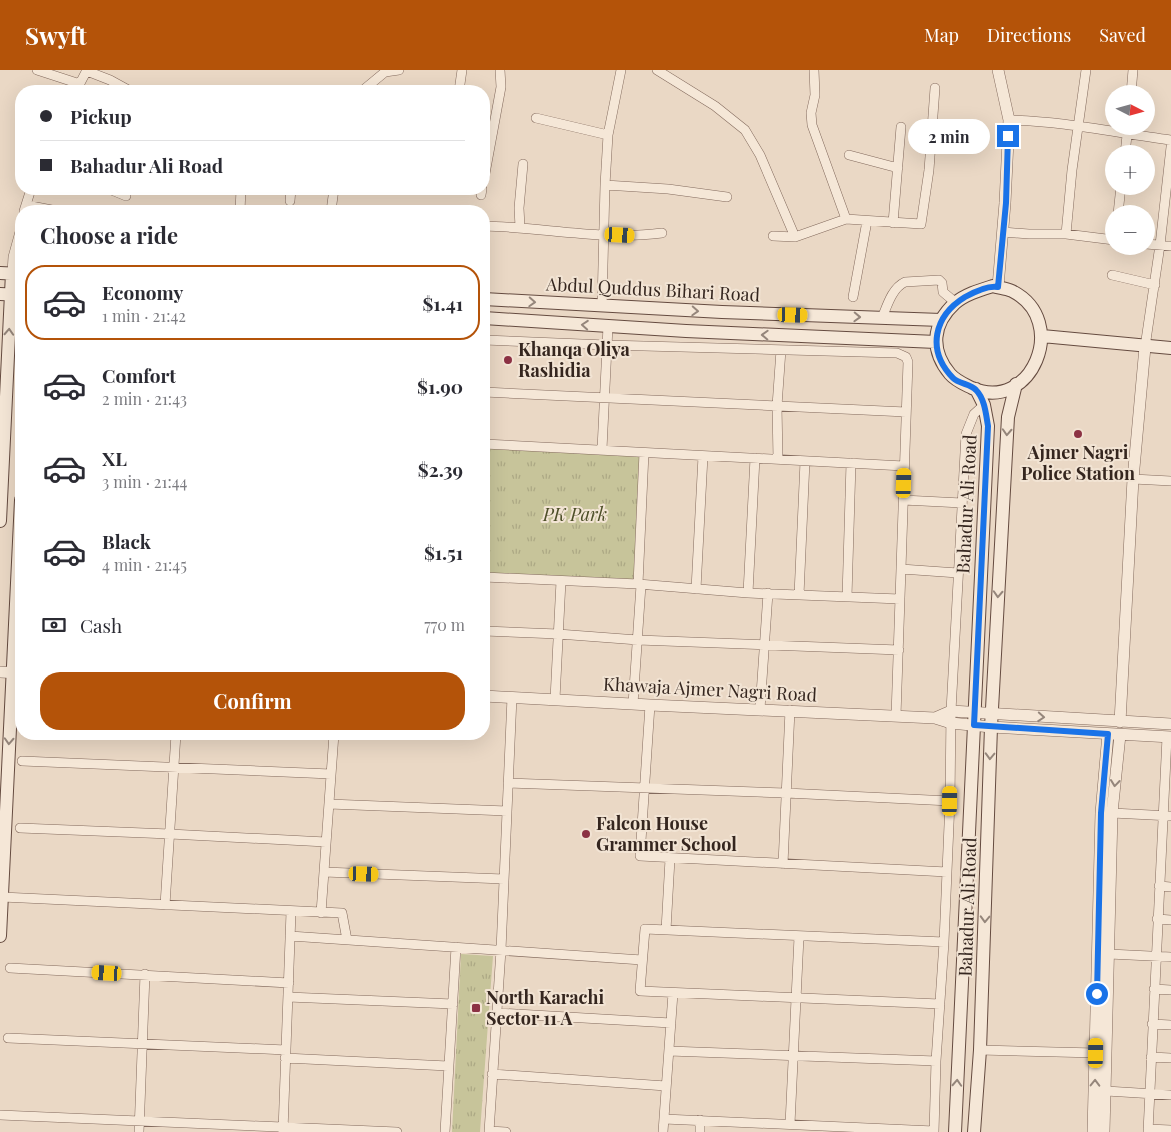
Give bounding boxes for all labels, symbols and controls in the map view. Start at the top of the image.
text: Swyft [25,19,87,51]
text: Map [924,23,959,47]
text: Directions [987,23,1071,47]
text: Saved [1099,23,1146,47]
north arrow [1105,85,1155,135]
map controls [1105,85,1155,255]
text: Pickup [70,103,132,129]
callout: 2 min [908,118,990,154]
route end [997,125,1019,147]
text: 2 min [928,126,970,147]
button: + [1105,145,1155,195]
text: Bahadur Ali Road [70,152,223,178]
button: − [1105,205,1155,255]
text: Choose a ride [40,220,178,250]
car [604,227,635,243]
street label: Abdul Quddus Bihari Road [544,271,761,307]
text: Economy [102,279,183,305]
icon: car [42,280,87,325]
text: $1.41 [422,290,463,316]
one-way arrow [529,296,537,307]
text: 1 min · 21:42 [102,305,186,326]
one-way arrow [691,305,699,316]
car [777,307,808,323]
one-way arrow [853,312,861,323]
one-way arrow [581,319,589,330]
one-way arrow [4,328,15,336]
one-way arrow [761,329,769,340]
place label: Khanqa Oliya Rashidia [518,337,631,382]
marker: Khanqa Oliya Rashidia [502,354,514,366]
text: Comfort [102,362,176,388]
icon: car [42,363,87,408]
text: $1.90 [417,373,463,399]
text: 2 min · 21:43 [102,388,187,409]
one-way arrow [1001,428,1012,436]
marker: Ajmer Nagri Police Station [1072,428,1084,440]
street label: Bahadur Ali Road [950,433,982,574]
place label: Ajmer Nagri Police Station [1021,440,1135,485]
text: XL [102,445,127,471]
icon: car [42,446,87,491]
text: $2.39 [418,456,463,482]
car [895,468,912,498]
text: 3 min · 21:44 [102,471,188,492]
park label: PK Park [542,502,607,526]
text: Black [102,528,151,554]
icon: car [42,529,87,574]
text: $1.51 [424,539,463,565]
text: 4 min · 21:45 [102,554,187,575]
one-way arrow [993,590,1004,598]
icon: cash [40,611,68,639]
text: Cash [80,612,122,638]
text: 770 m [424,614,465,635]
street label: Khawaja Ajmer Nagri Road [602,671,818,707]
button: Confirm [40,672,465,730]
one-way arrow [1037,711,1045,722]
one-way arrow [4,737,15,745]
one-way arrow [985,752,996,760]
one-way arrow [1110,779,1121,787]
car [942,786,957,816]
place label: Falcon House Grammer School [596,811,737,856]
marker: Falcon House Grammer School [580,828,592,840]
street label: Bahadur Ali Road [953,836,981,977]
car [348,866,379,882]
one-way arrow [979,915,990,923]
car [91,965,122,981]
route start [1086,983,1108,1005]
place label: North Karachi Sector 11 A [486,985,604,1030]
marker: North Karachi Sector 11 A [470,1002,482,1014]
car [1088,1038,1103,1068]
one-way arrow [952,1079,963,1087]
one-way arrow [1090,1079,1100,1087]

